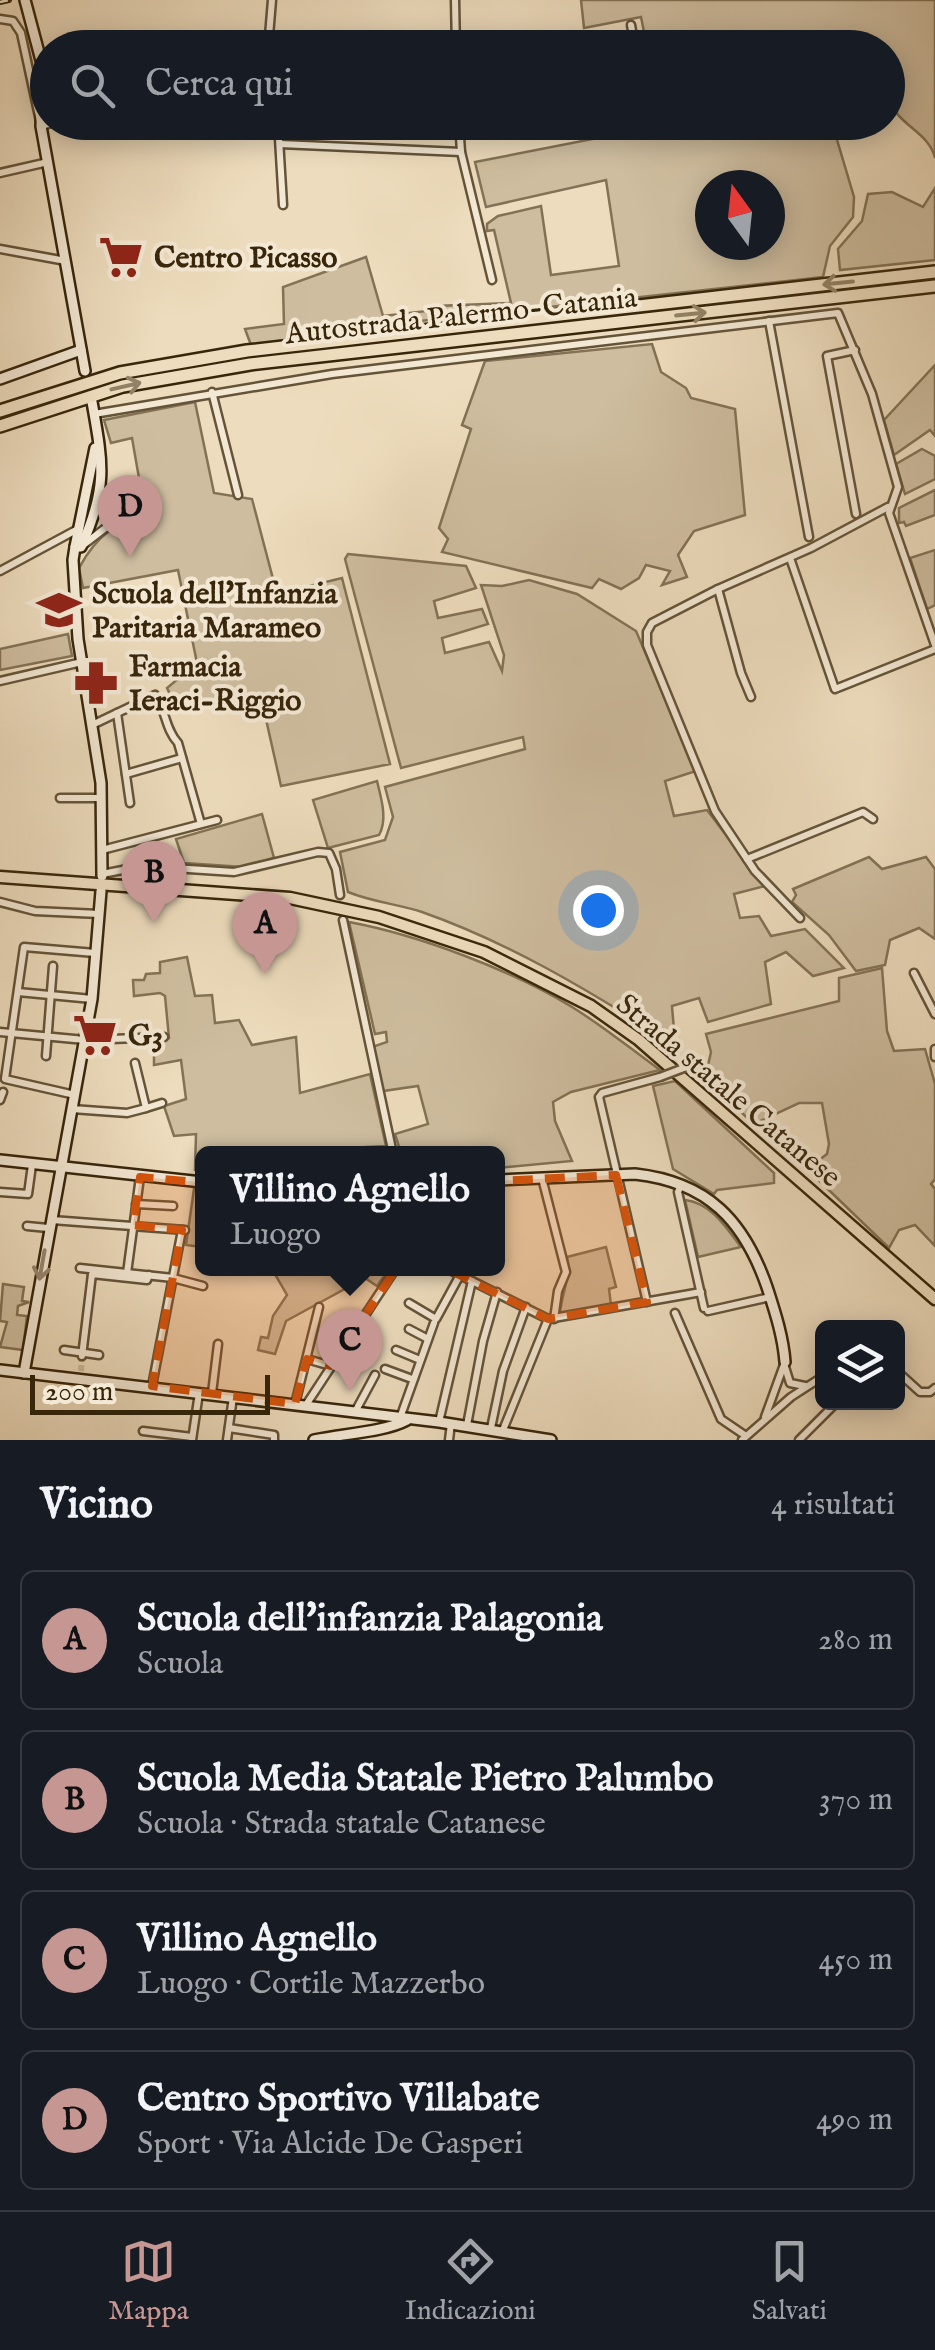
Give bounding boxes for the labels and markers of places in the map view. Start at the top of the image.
supermarket icon: Centro Picasso [97,233,145,281]
place label: Centro Picasso [154,240,338,278]
pin: D [98,474,162,557]
place label: Scuola dell'Infanzia Paritaria Marameo [92,576,339,648]
school or university icon: Scuola dell'Infanzia Paritaria Marameo [35,586,83,634]
place label: Farmacia Ieraci-Riggio [129,649,301,721]
pharmacy icon: Farmacia Ieraci-Riggio [72,659,120,707]
pin: B [122,840,186,923]
pin: A [232,892,298,974]
supermarket icon: G3 [71,1011,119,1059]
place label: G3 [128,1018,163,1056]
pin: C [318,1308,382,1391]

